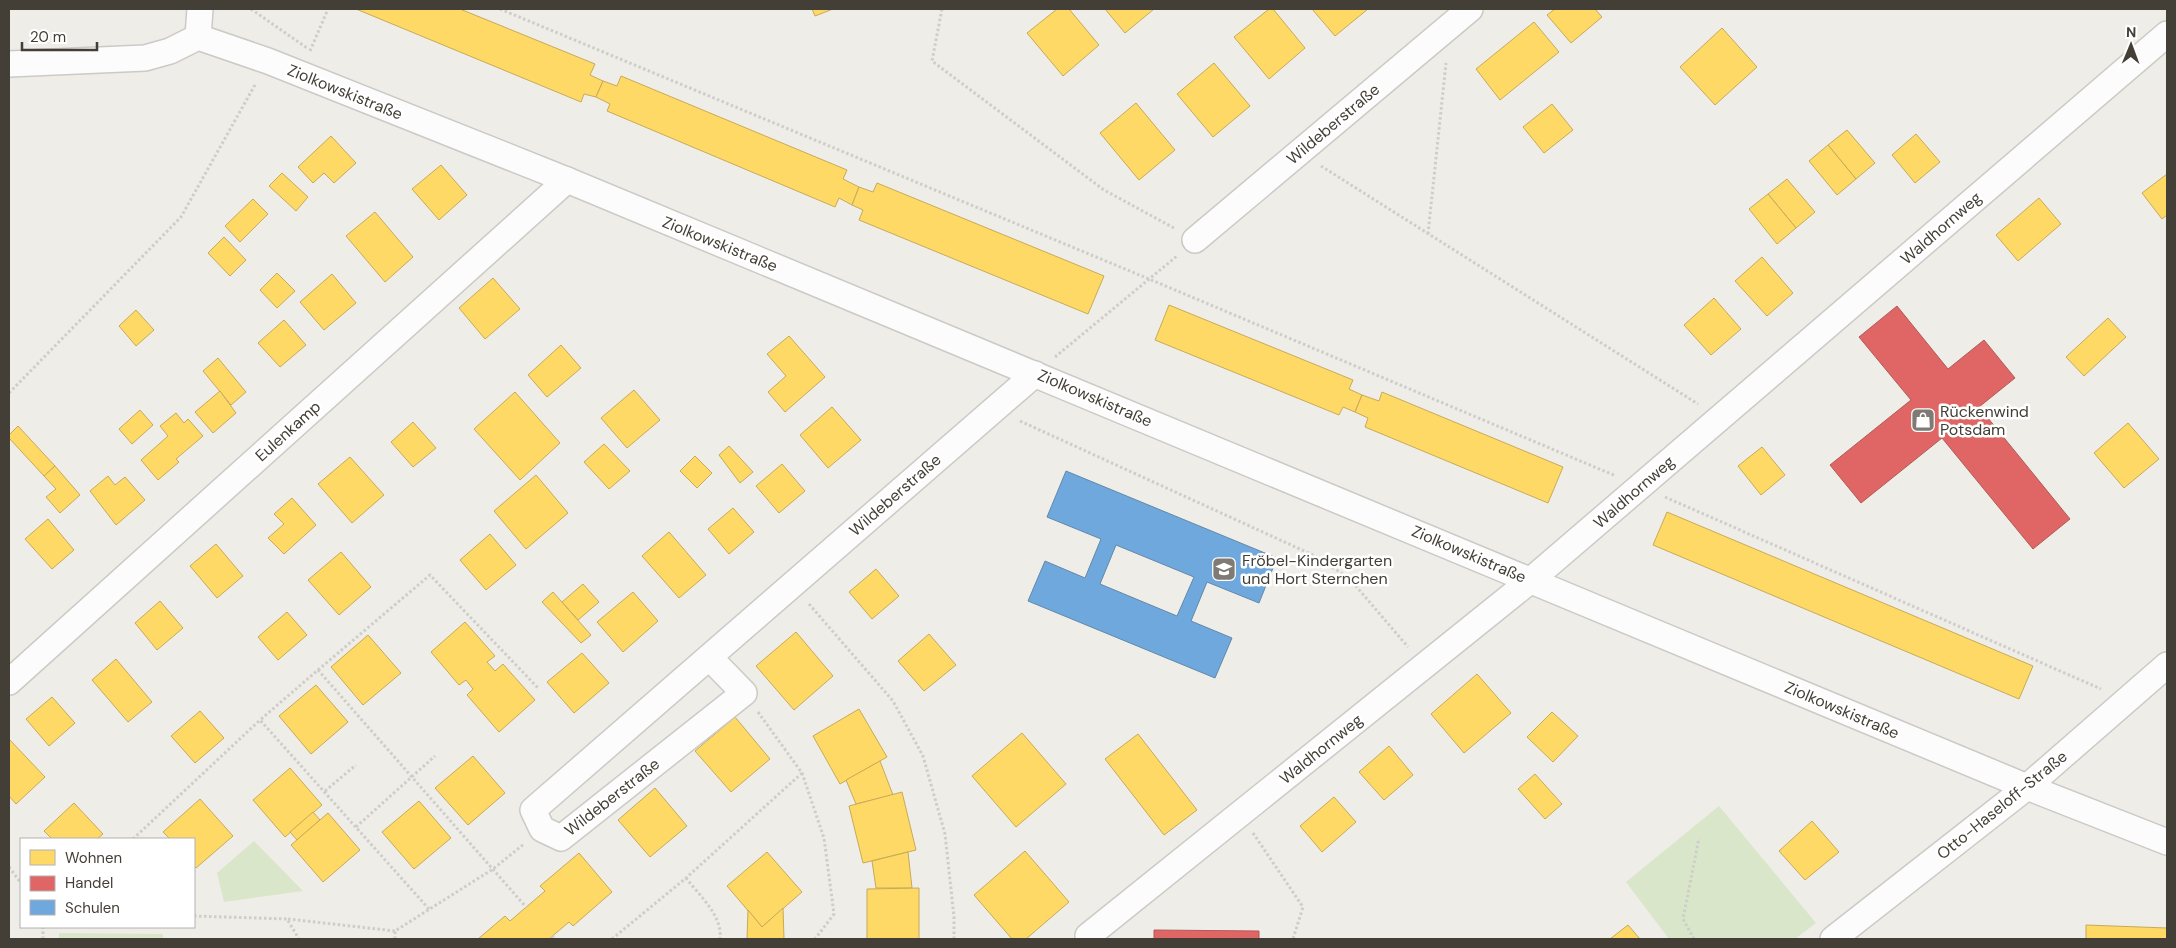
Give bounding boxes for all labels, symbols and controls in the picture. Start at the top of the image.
scale bar [22,20,98,52]
north arrow [2106,20,2156,70]
text: N [2126,23,2136,41]
text: 20 m [30,27,66,47]
street label: Ziolkowskistraße [284,59,406,125]
street label: Wildeberstraße [1282,79,1384,169]
street label: Waldhornweg [1896,187,1986,269]
street label: Ziolkowskistraße [659,211,781,277]
street label: Ziolkowskistraße [1035,364,1155,432]
street label: Eulenkamp [251,396,325,466]
place label: Rückenwind Potsdam [1940,401,2029,440]
shop icon: Rückenwind Potsdam [1910,407,1936,433]
street label: Wildeberstraße [845,449,945,541]
street label: Waldhornweg [1589,451,1679,533]
street label: Ziolkowskistraße [1409,520,1529,588]
place label: Fröbel-Kindergarten und Hort Sternchen [1242,550,1392,589]
school or university icon: Fröbel-Kindergarten und Hort Sternchen [1211,556,1237,582]
street label: Ziolkowskistraße [1782,676,1902,744]
street label: Waldhornweg [1275,709,1367,789]
street label: Otto-Haseloff-Straße [1933,746,2071,864]
street label: Wildeberstraße [560,753,664,841]
legend [20,838,195,928]
text: Wohnen [65,848,122,868]
text: Handel [65,873,113,893]
text: Schulen [65,898,120,918]

